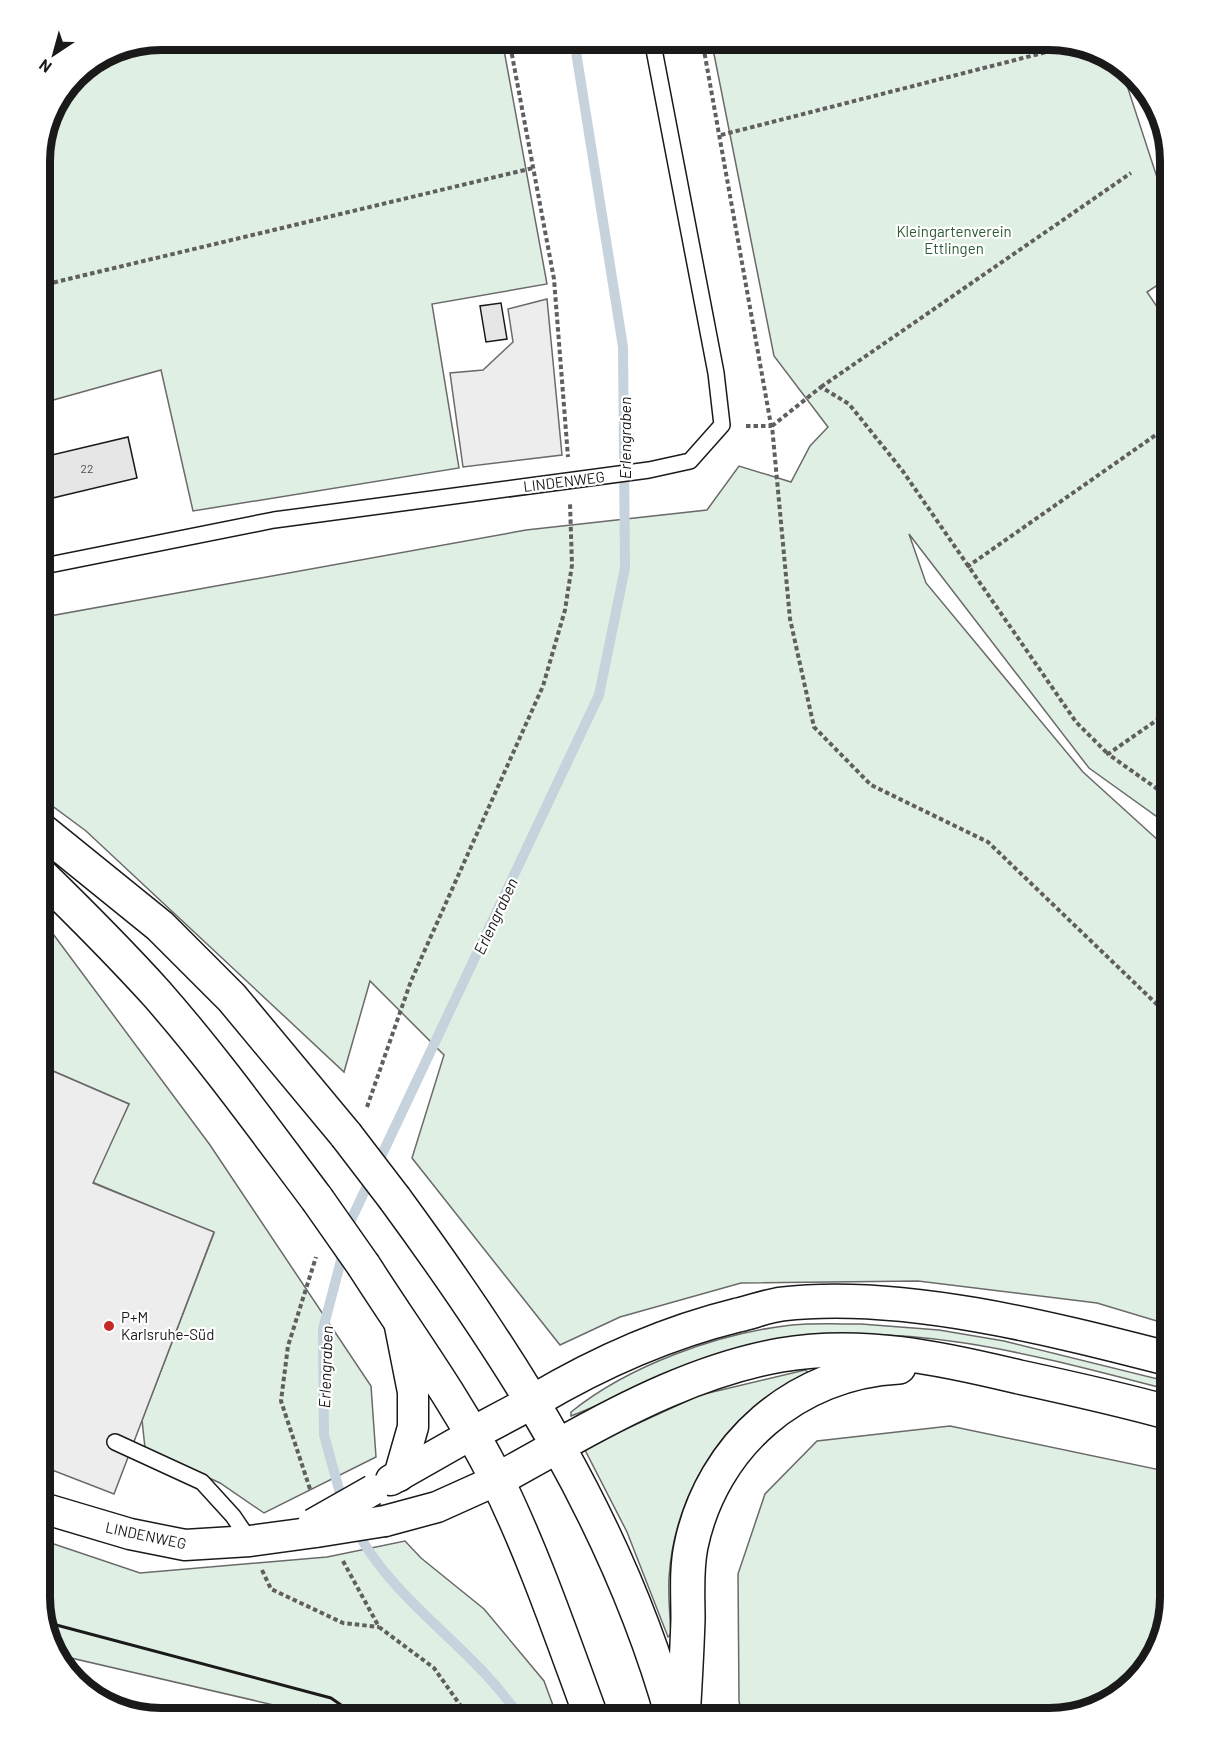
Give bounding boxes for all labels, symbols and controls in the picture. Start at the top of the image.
north arrow [24,24,84,84]
text: N [35,56,55,77]
park label: Kleingartenverein Ettlingen [896,222,1012,257]
water label: Erlengraben [615,397,634,479]
house number: 22 [81,461,93,475]
street label: LINDENWEG [522,467,606,495]
water label: Erlengraben [469,875,521,957]
place label: P+M Karlsruhe-Süd [121,1308,214,1343]
marker: P+M Karlsruhe-Süd [102,1319,116,1333]
water label: Erlengraben [314,1325,336,1409]
street label: LINDENWEG [104,1518,188,1552]

